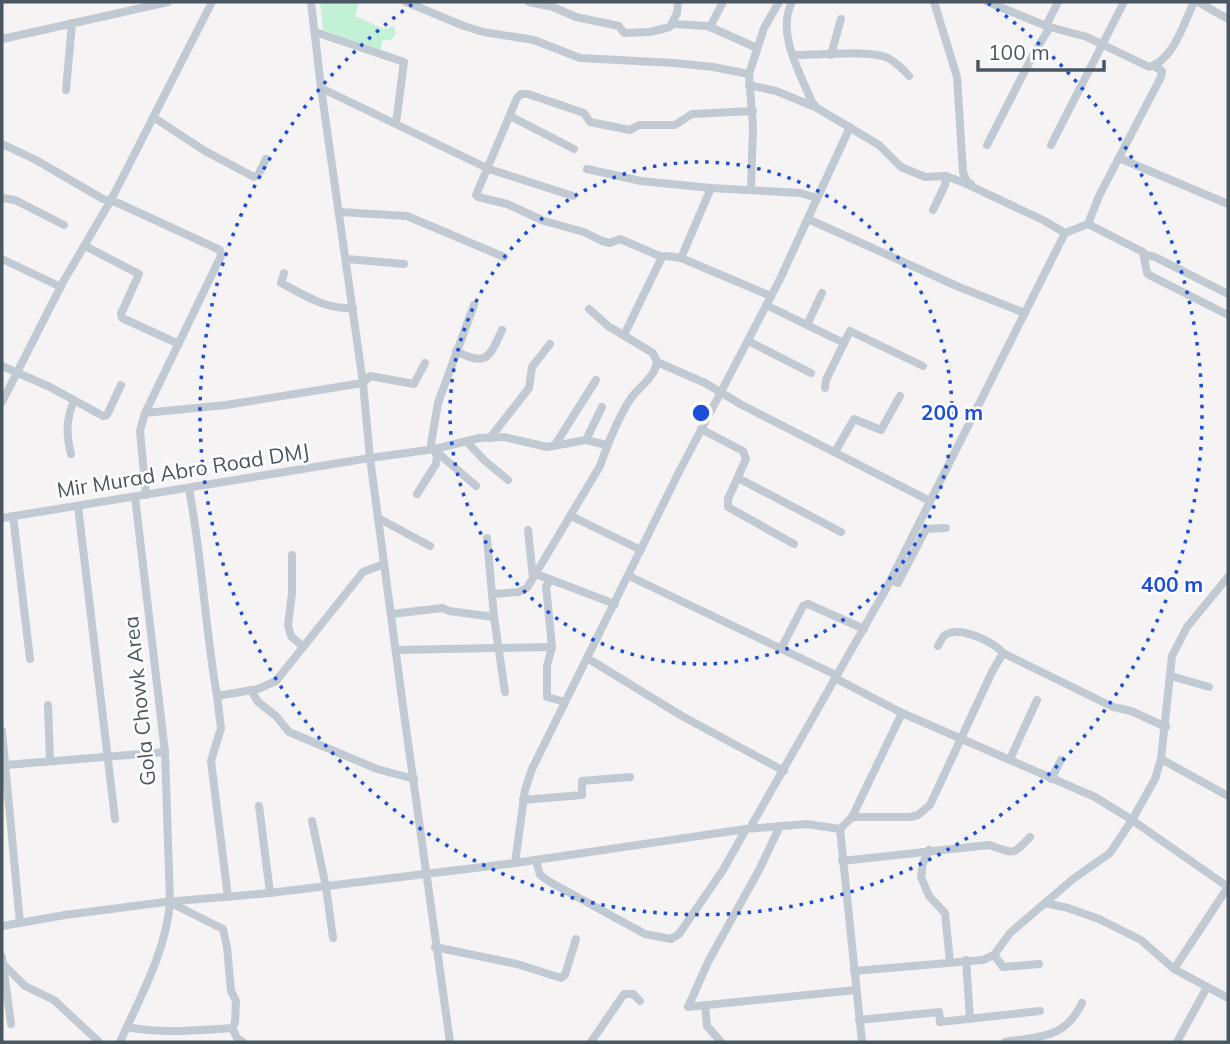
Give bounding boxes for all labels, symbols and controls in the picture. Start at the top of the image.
scale bar [978,28,1104,72]
text: 100 m [988,39,1050,65]
text: 200 m [921,399,983,425]
centre of rings [689,401,713,425]
street label: Mir Murad Abro Road DMJ [55,437,311,503]
text: 400 m [1141,571,1203,597]
street label: Gola Chowk Area [117,615,161,787]

